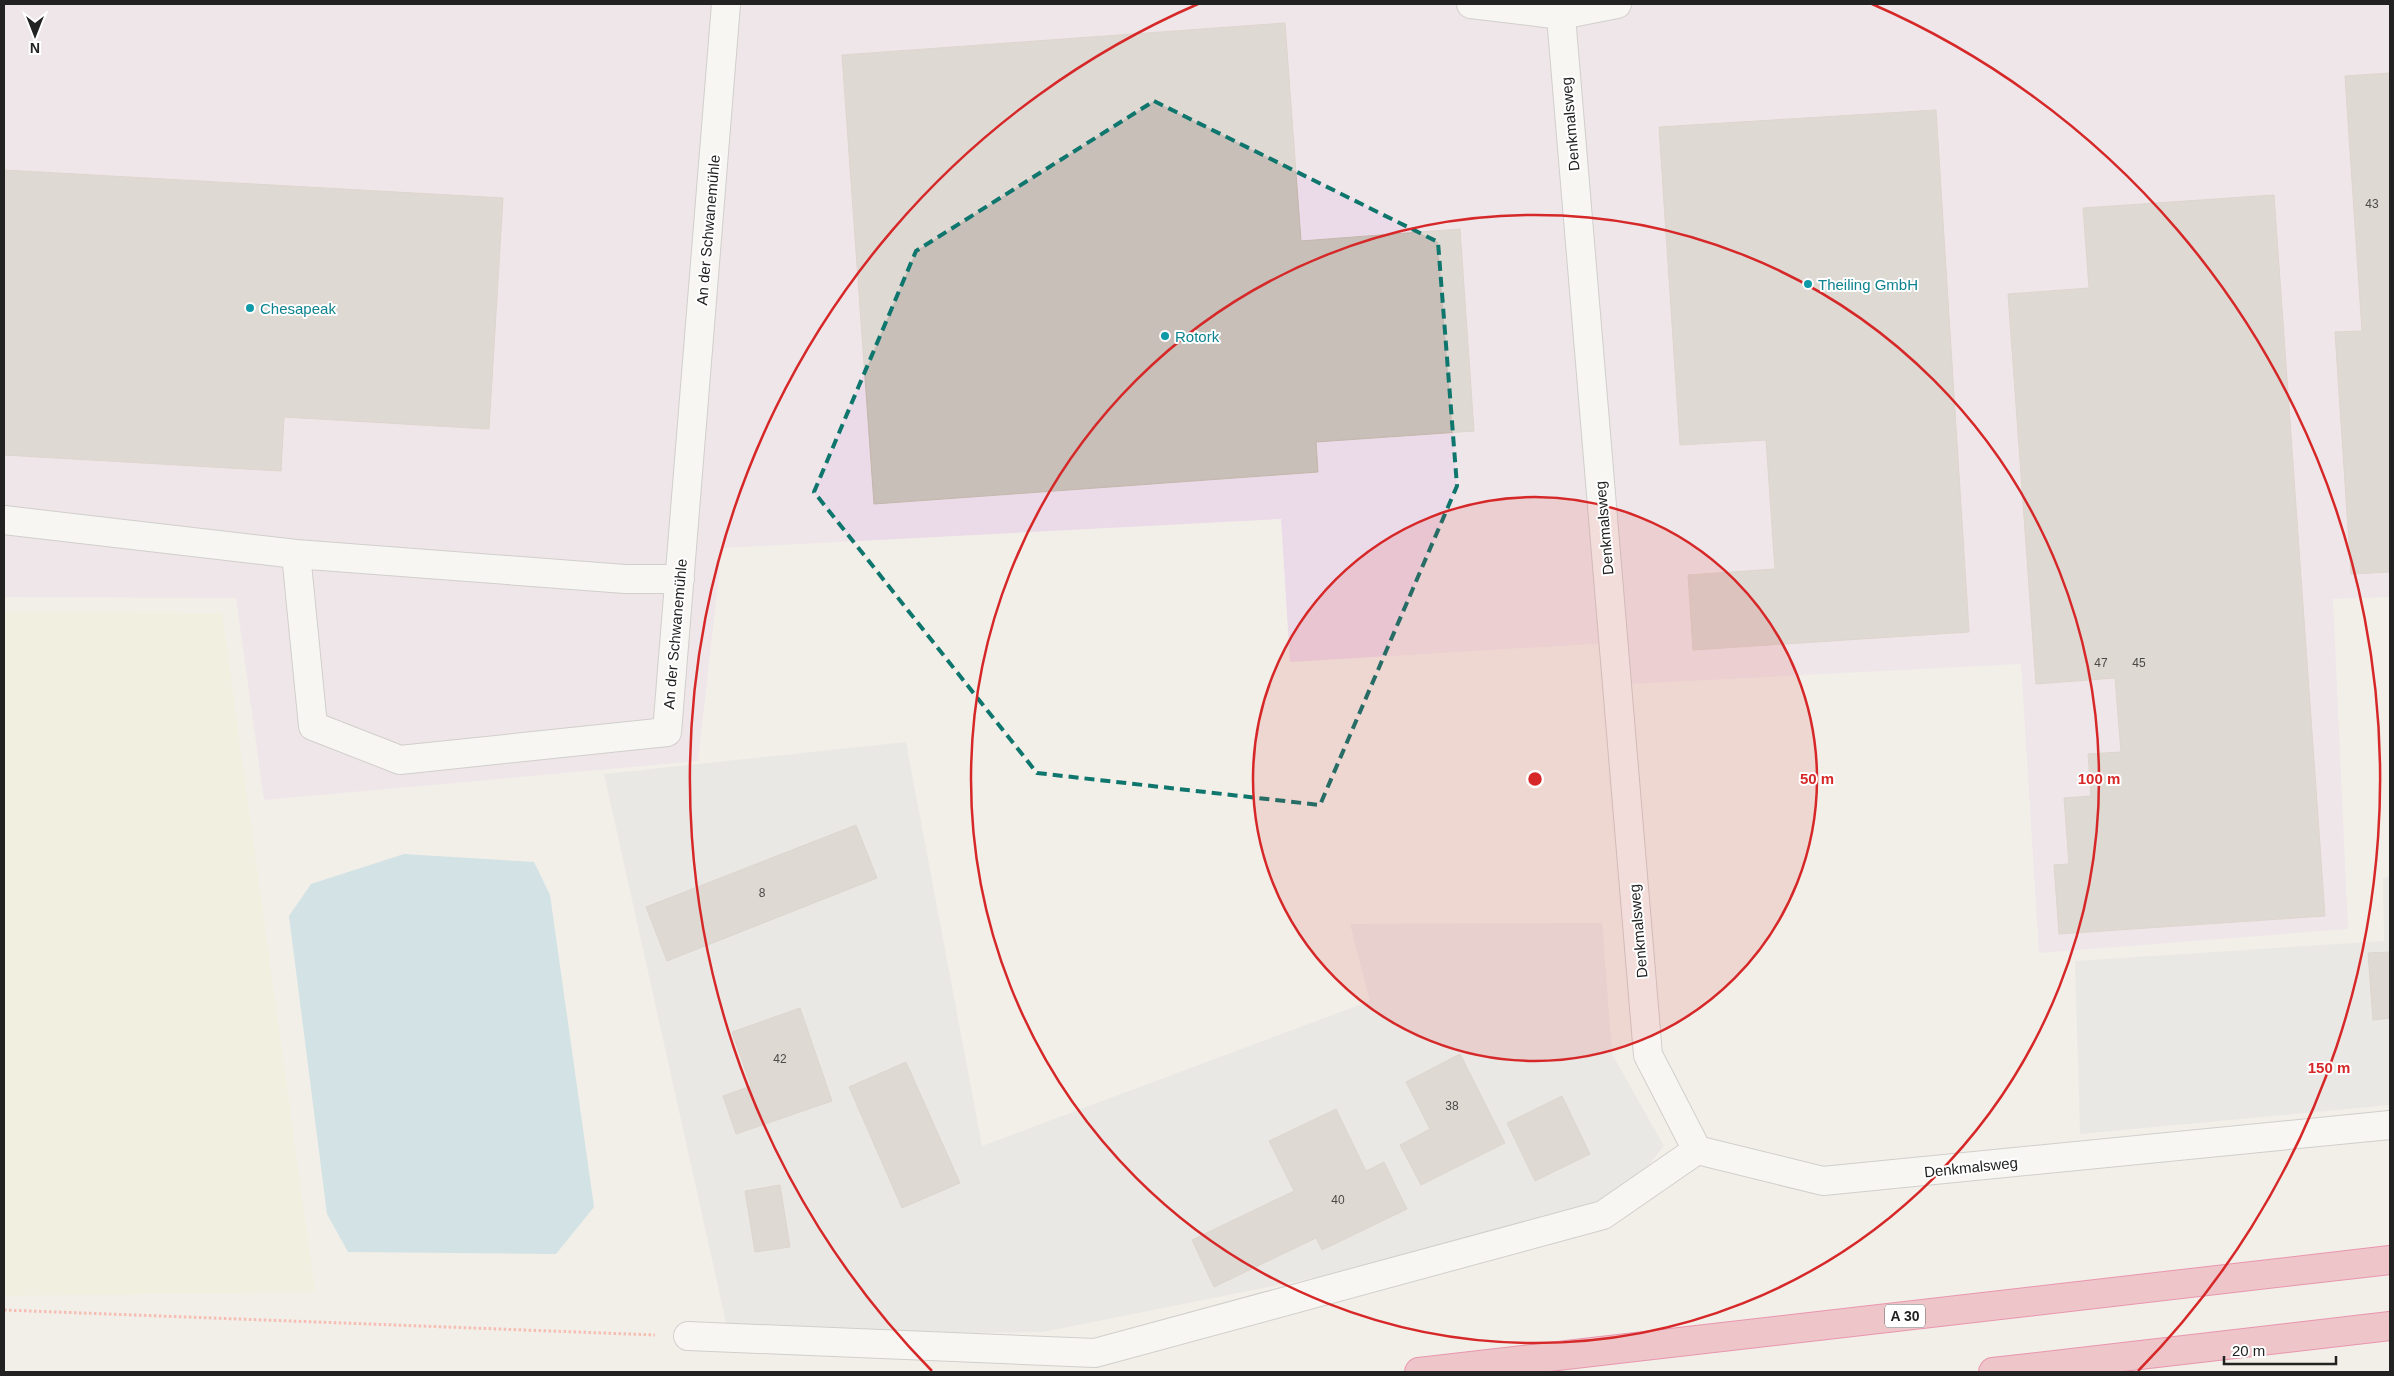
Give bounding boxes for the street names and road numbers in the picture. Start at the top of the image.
street label: Denkmalsweg [1557,76,1583,172]
street label: An der Schwanemühle [693,154,723,306]
street label: Denkmalsweg [1591,480,1617,576]
street label: An der Schwanemühle [660,558,690,710]
street label: Denkmalsweg [1625,883,1651,979]
street label: Denkmalsweg [1923,1154,2019,1180]
road number: A 30 [1885,1304,1925,1328]

